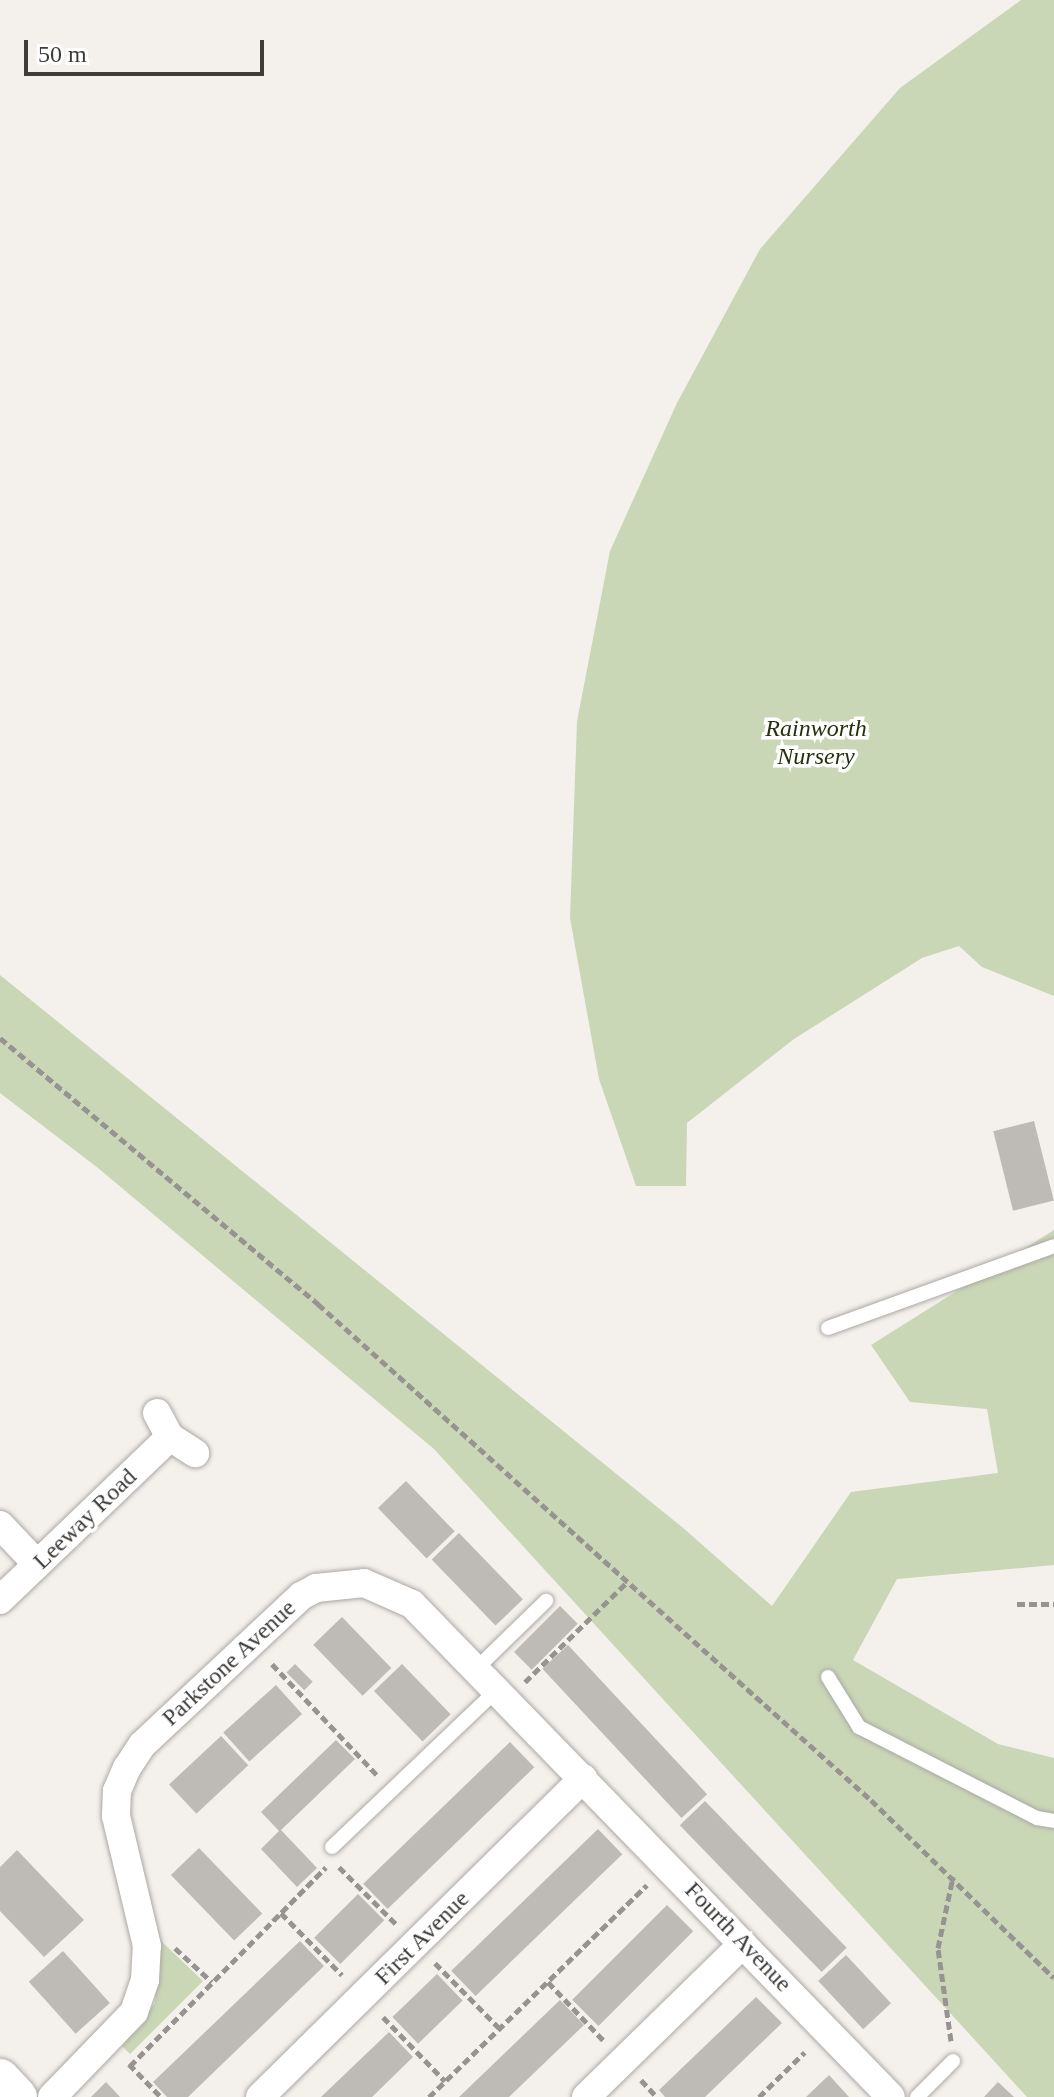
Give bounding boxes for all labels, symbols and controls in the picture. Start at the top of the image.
scale bar [28,24,268,74]
text: 50 m [38,41,87,67]
park label: Rainworth Nursery [765,715,867,771]
street label: Leeway Road [27,1463,143,1575]
street label: Parkstone Avenue [156,1593,302,1733]
street label: Fourth Avenue [678,1876,798,1998]
street label: First Avenue [368,1884,476,1992]

